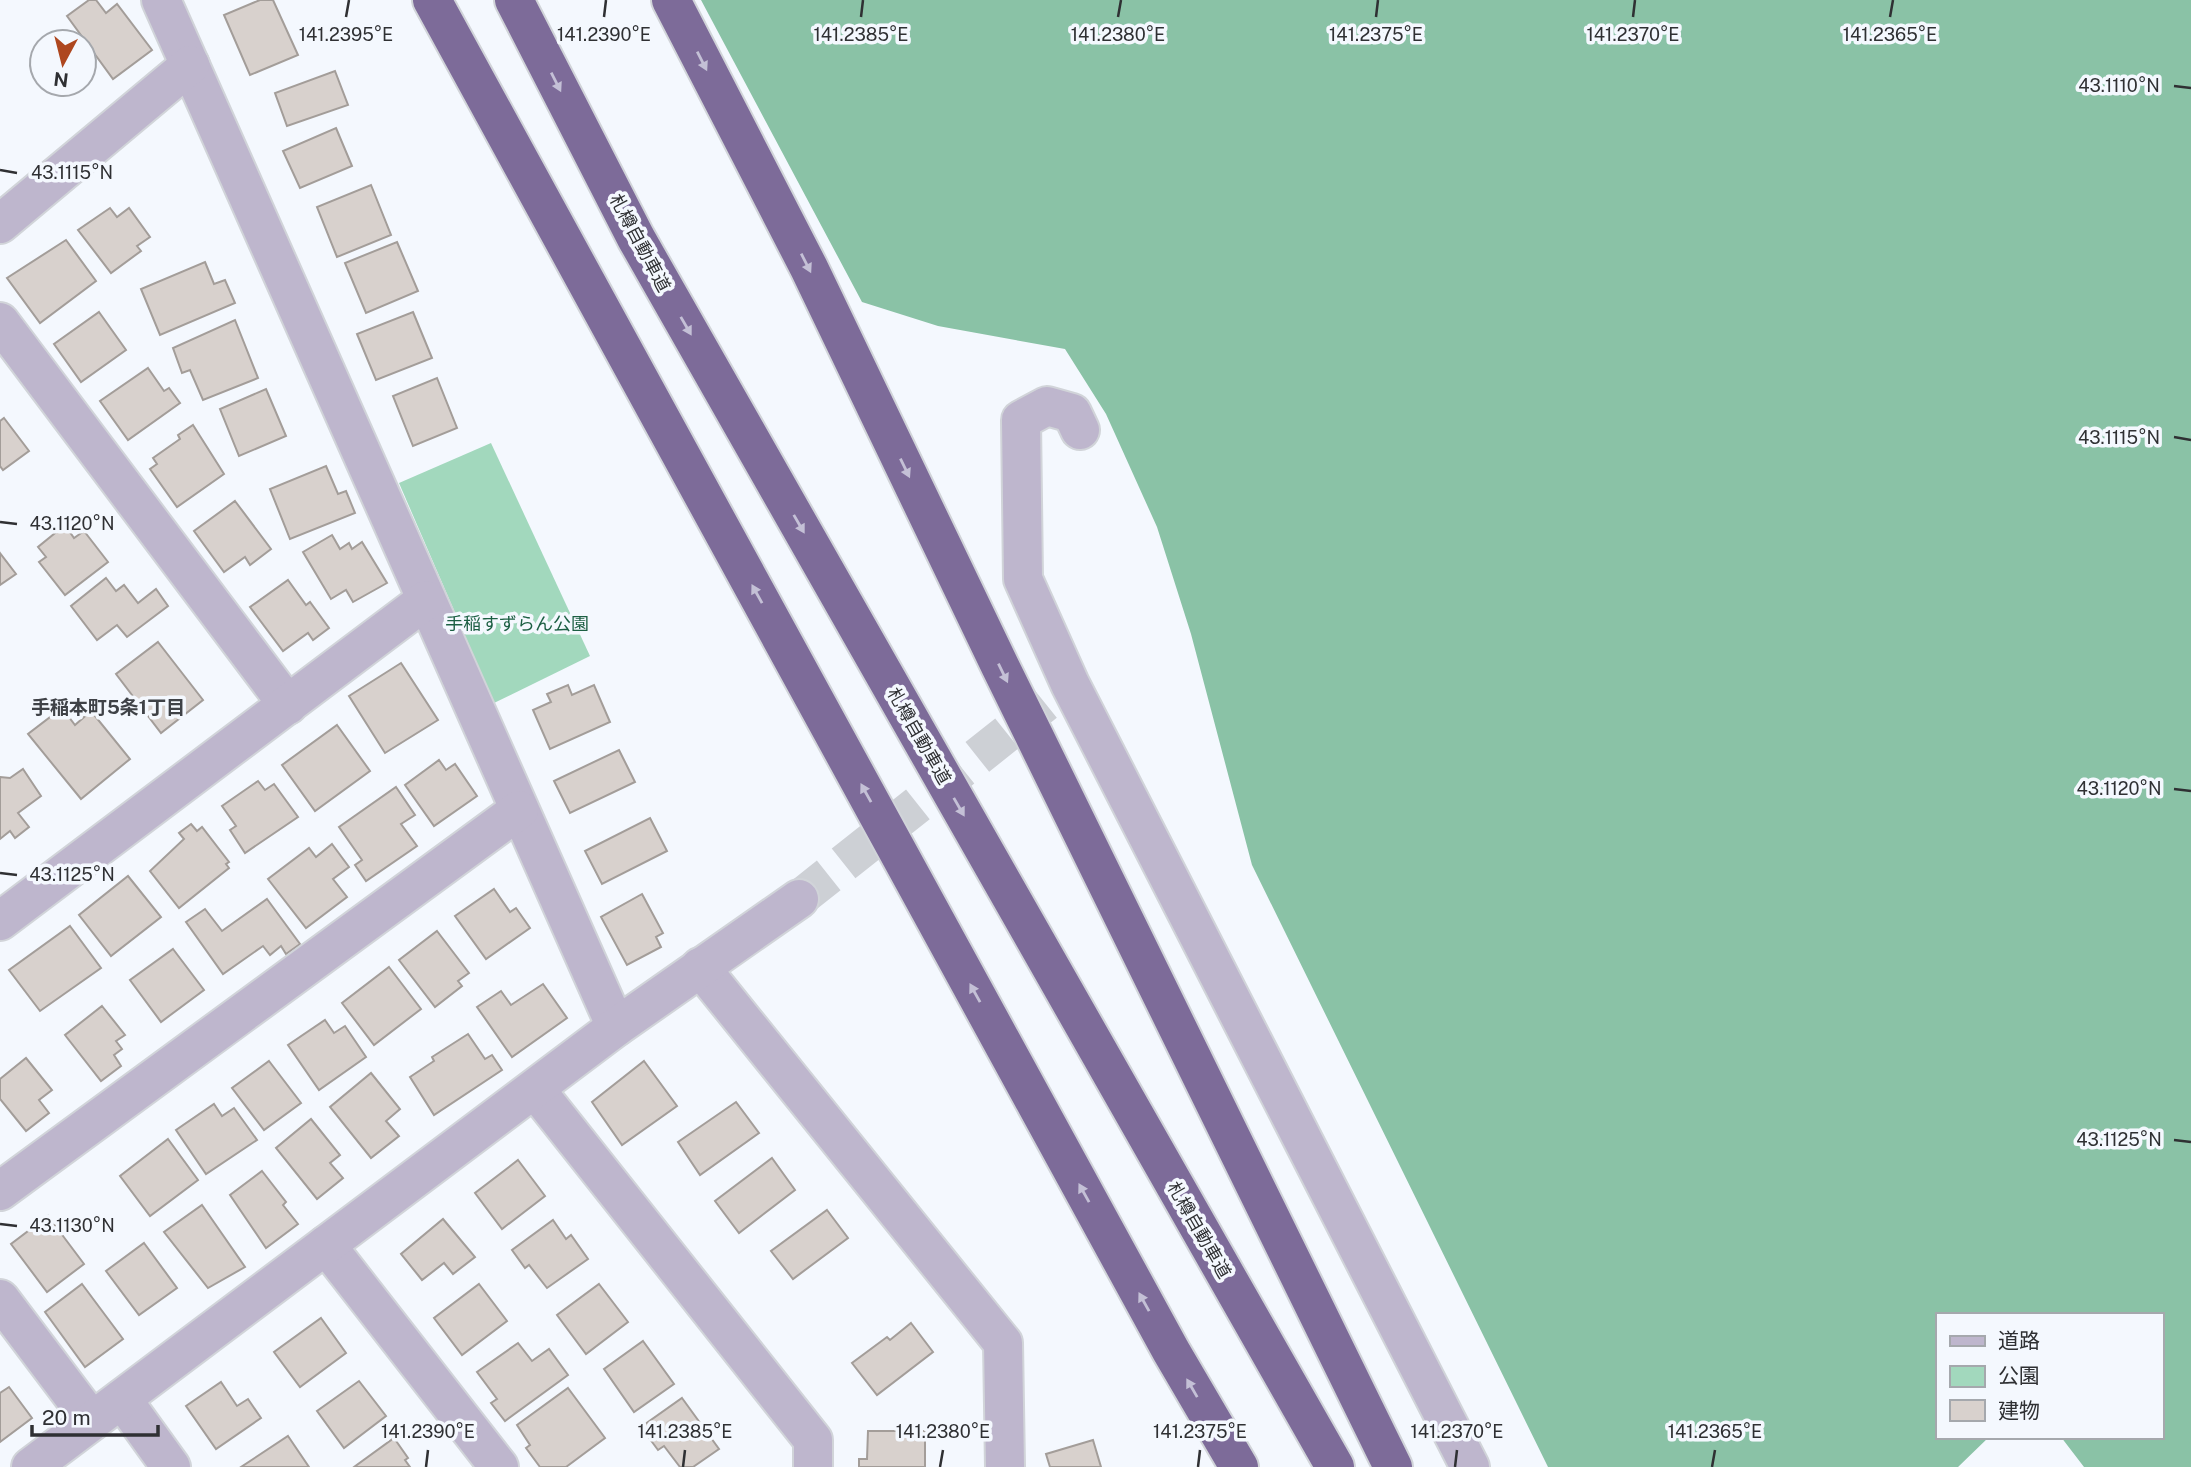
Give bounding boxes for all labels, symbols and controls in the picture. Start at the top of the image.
text: 141.2395°E [299,24,393,45]
text: 141.2390°E [557,24,651,45]
text: 141.2385°E [813,24,909,45]
text: 141.2380°E [1071,24,1165,45]
text: 141.2375°E [1329,24,1423,45]
text: 141.2370°E [1586,24,1680,45]
text: 141.2365°E [1843,24,1937,45]
north arrow [28,28,98,98]
one-way arrow [697,51,708,71]
text: N [52,68,70,92]
one-way arrow [550,73,562,93]
text: 43.1110°N [2078,75,2160,96]
text: 43.1115°N [31,162,113,183]
street label: 札樽自動車道 [606,190,675,295]
one-way arrow [801,253,812,273]
one-way arrow [680,317,693,336]
text: 43.1115°N [2078,427,2160,448]
one-way arrow [899,458,910,478]
text: 43.1120°N [29,513,115,534]
one-way arrow [793,515,805,534]
one-way arrow [751,584,763,603]
park label: 手稲すずらん公園 [445,613,589,634]
one-way arrow [998,663,1009,683]
street label: 札樽自動車道 [883,684,956,788]
district label: 手稲本町5条1丁目 [31,696,185,718]
text: 43.1120°N [2076,778,2162,799]
one-way arrow [860,784,872,803]
one-way arrow [953,798,965,817]
text: 43.1125°N [29,864,115,885]
one-way arrow [969,983,981,1003]
text: 43.1125°N [2076,1129,2162,1150]
street label: 札樽自動車道 [1163,1178,1236,1282]
one-way arrow [1078,1183,1090,1202]
text: 43.1130°N [29,1215,115,1236]
one-way arrow [1138,1292,1150,1312]
legend [1936,1313,2163,1439]
text: 道路 [1998,1328,2040,1353]
text: 公園 [1998,1363,2040,1388]
one-way arrow [1186,1378,1199,1397]
scale bar [32,1394,158,1438]
text: 建物 [1998,1398,2040,1423]
text: 20 m [42,1405,91,1430]
text: 141.2390°E [381,1421,475,1442]
text: 141.2385°E [637,1421,733,1442]
text: 141.2380°E [896,1421,990,1442]
text: 141.2375°E [1153,1421,1247,1442]
text: 141.2370°E [1410,1421,1504,1442]
text: 141.2365°E [1668,1421,1762,1442]

